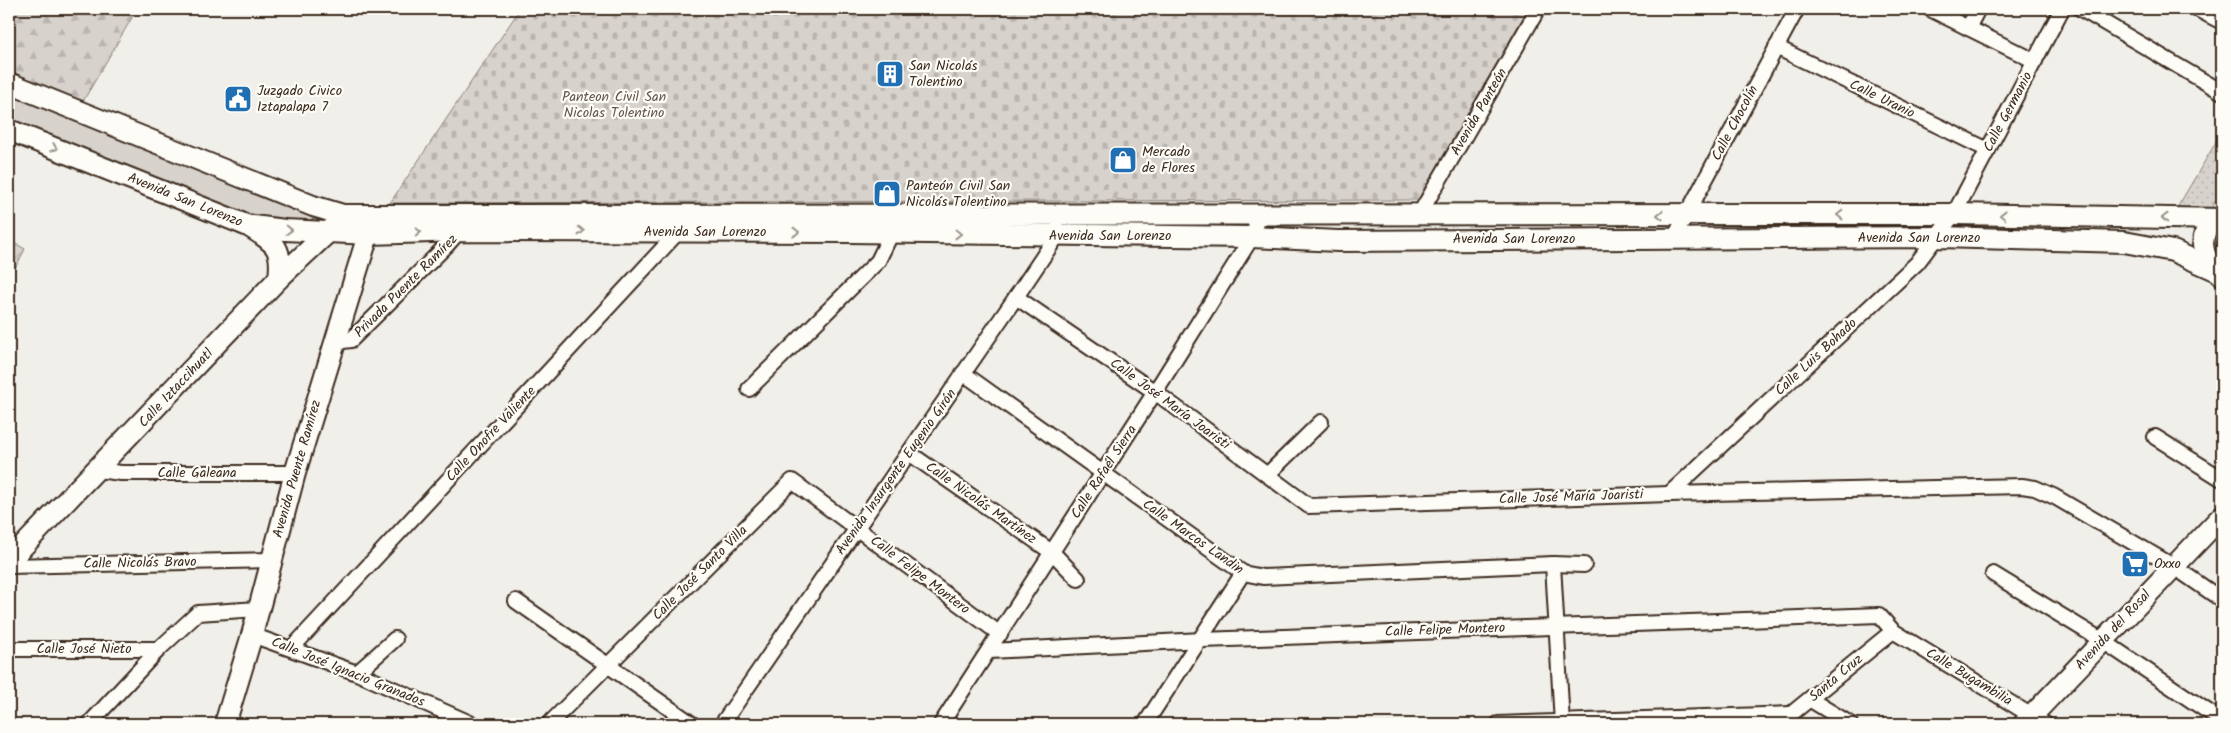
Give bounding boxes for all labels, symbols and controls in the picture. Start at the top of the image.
place label: San Nicolás Tolentino [909,55,977,93]
building icon: San Nicolás Tolentino [875,59,905,89]
street label: Avenida Panteón [1445,64,1513,160]
street label: Calle Germanio [1978,68,2038,156]
street label: Calle Uranio [1846,74,1918,124]
place label: Juzgado Civico Iztapalapa 7 [257,80,342,118]
street label: Calle Chocolín [1706,81,1764,165]
public building icon: Juzgado Civico Iztapalapa 7 [223,84,253,114]
park label: Panteon Civil San Nicolas Tolentino [562,86,666,124]
place label: Mercado de Flores [1142,141,1195,179]
one-way arrow [49,142,58,152]
shop icon: Mercado de Flores [1108,145,1138,175]
street label: Avenida San Lorenzo [124,167,246,233]
place label: Panteón Civil San Nicolás Tolentino [906,175,1010,213]
shop icon: Panteón Civil San Nicolás Tolentino [872,179,902,209]
one-way arrow [1656,210,1664,220]
one-way arrow [1836,210,1844,220]
one-way arrow [1998,210,2006,221]
one-way arrow [2161,213,2168,223]
street label: Avenida San Lorenzo [644,221,766,243]
one-way arrow [285,224,293,235]
street label: Avenida San Lorenzo [1049,225,1171,247]
one-way arrow [578,226,585,236]
one-way arrow [415,227,423,238]
one-way arrow [792,227,800,237]
street label: Avenida San Lorenzo [1858,227,1980,249]
street label: Avenida San Lorenzo [1453,228,1575,250]
street label: Privada Puente Ramírez [349,229,463,343]
one-way arrow [955,229,963,239]
street label: Calle Luis Bohado [1770,313,1862,401]
street label: Calle Iztaccihuatl [133,343,219,433]
street label: Calle José María Joaristi [1105,353,1235,456]
street label: Calle Onofre Valiente [441,381,542,487]
street label: Avenida Insurgente Eugenio Girón [830,384,962,560]
street label: Avenida Puente Ramírez [267,398,327,540]
street label: Calle Rafaél Sierra [1065,421,1143,523]
street label: Calle Nicolás Martínez [921,456,1041,550]
street label: Calle Galeana [157,462,237,484]
street label: Calle José María Joaristi [1499,483,1644,511]
street label: Calle Marcos Landin [1138,494,1248,580]
street label: Calle José Santo Villa [647,520,753,626]
street label: Calle Felipe Montero [865,530,975,620]
supermarket icon: Oxxo [2120,549,2150,579]
street label: Calle Nicolás Bravo [83,551,197,575]
place label: Oxxo [2154,553,2181,575]
street label: Avenida del Rosal [2070,584,2157,675]
street label: Calle Felipe Montero [1385,617,1505,643]
street label: Calle José Ignacio Granados [268,631,428,713]
street label: Calle José Nieto [36,638,132,660]
street label: Calle Bugambilia [1921,642,2017,712]
street label: Santa Cruz [1804,649,1868,707]

